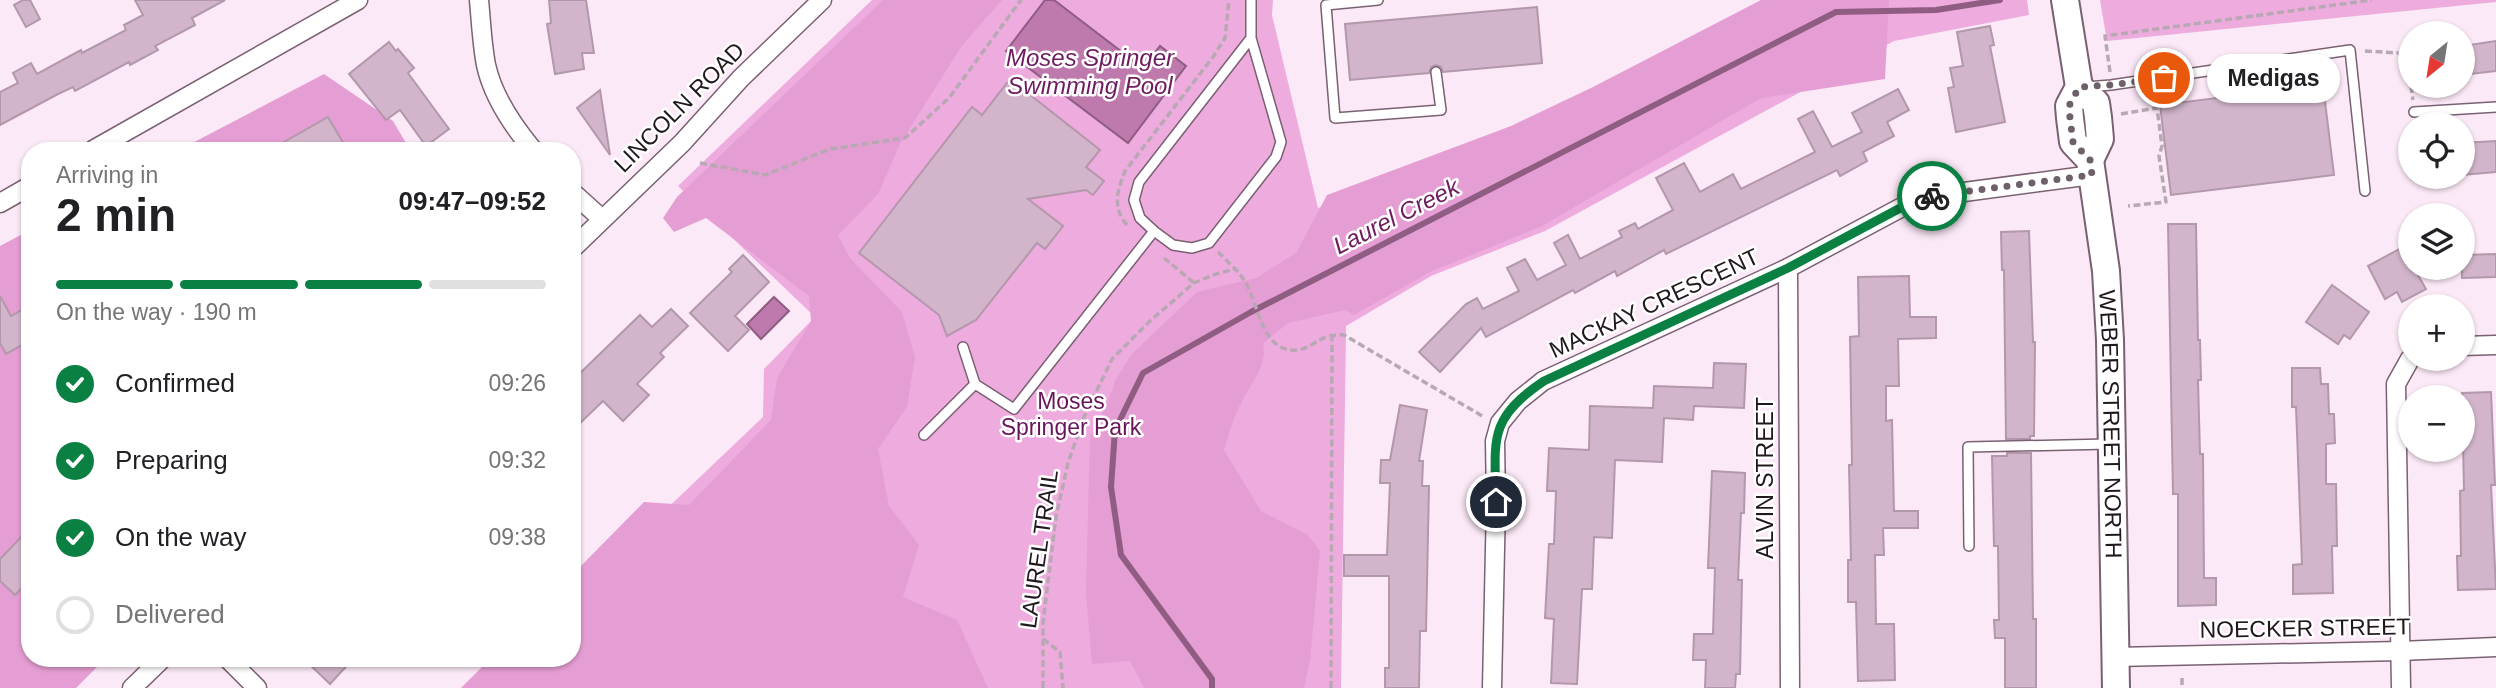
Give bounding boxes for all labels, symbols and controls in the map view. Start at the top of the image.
north arrow [2398,21,2474,98]
map controls [2398,21,2475,462]
street label: LINCOLN ROAD [609,37,749,177]
water label: Moses Springer Swimming Pool [1006,44,1175,99]
pin [2134,48,2194,108]
callout: Medigas [2206,54,2339,102]
icon: bag [2145,59,2183,97]
text: Medigas [2227,65,2320,91]
button: locate [2398,112,2475,189]
courier [1897,161,1967,231]
text: Arriving in [56,162,158,188]
water label: Laurel Creek [1329,172,1465,259]
icon: bike [1913,177,1951,215]
text: 09:47–09:52 [399,186,546,216]
text: 2 min [56,189,176,241]
button: layers [2398,203,2475,280]
street label: MACKAY CRESCENT [1545,243,1763,363]
street label: WEBER STREET NORTH [2094,289,2127,559]
button: + [2398,294,2475,371]
text: On the way · 190 m [56,299,257,325]
icon: check [56,365,94,403]
text: Confirmed [115,368,235,398]
text: 09:26 [488,370,546,396]
button: − [2398,385,2475,462]
park label: Moses Springer Park [1001,388,1142,440]
street label: ALVIN STREET [1752,397,1778,559]
icon: check [56,442,94,480]
text: Preparing [115,445,228,475]
text: 09:32 [488,447,546,473]
street label: LAUREL TRAIL [1015,468,1063,630]
pin [1466,472,1526,532]
icon: home [1477,483,1515,521]
icon: check [56,519,94,557]
text: On the way [115,522,247,552]
text: 09:38 [488,524,546,550]
text: Delivered [115,599,225,629]
street label: NOECKER STREET [2199,613,2411,643]

